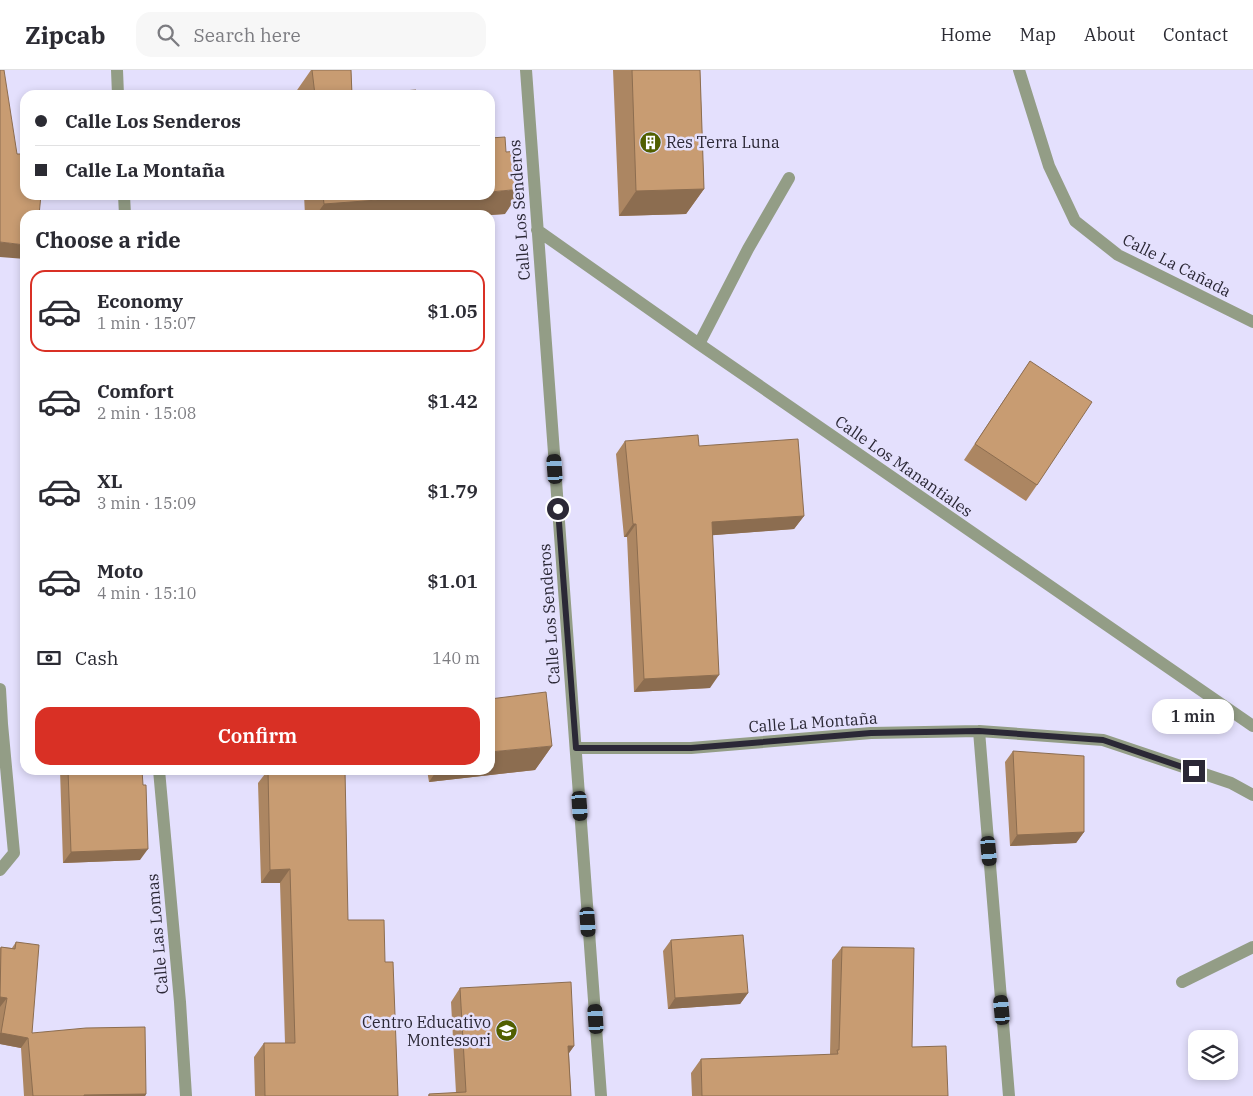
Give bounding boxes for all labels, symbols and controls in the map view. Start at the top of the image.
search box [136,12,486,57]
text: Zipcab [25,19,106,51]
icon: search [154,21,182,49]
text: Search here [194,23,301,47]
text: Home [940,23,992,46]
text: Map [1020,23,1056,46]
text: About [1084,23,1135,46]
text: Contact [1163,23,1228,46]
text: Calle Los Senderos [65,109,241,133]
building icon: Res Terra Luna [638,130,662,154]
place label: Res Terra Luna [666,132,780,152]
street label: Calle Los Senderos [504,139,534,281]
text: Calle La Montaña [65,158,225,182]
text: Choose a ride [35,225,181,254]
street label: Calle La Cañada [1119,229,1235,301]
icon: car [37,289,82,334]
text: Economy [97,289,183,313]
text: $1.05 [427,299,478,323]
text: 1 min · 15:07 [97,313,196,333]
icon: car [37,379,82,424]
text: Comfort [97,379,174,403]
text: $1.42 [427,389,478,413]
text: 2 min · 15:08 [97,403,196,423]
street label: Calle Los Manantiales [831,411,977,521]
car [546,454,563,484]
icon: car [37,469,82,514]
text: XL [97,469,123,493]
text: $1.79 [427,479,478,503]
text: 3 min · 15:09 [97,493,196,513]
route start [547,498,569,520]
street label: Calle Los Senderos [534,543,564,685]
icon: car [37,559,82,604]
text: Moto [97,559,143,583]
text: $1.01 [427,569,478,593]
text: 4 min · 15:10 [97,583,196,603]
icon: cash [35,644,63,672]
text: Cash [75,646,119,670]
text: 140 m [432,648,480,668]
callout: 1 min [1153,698,1235,734]
text: 1 min [1171,706,1215,726]
button: Confirm [35,707,480,765]
street label: Calle La Montaña [748,707,878,736]
route end [1183,760,1205,782]
car [571,791,588,821]
car [980,835,997,867]
street label: Calle Las Lomas [142,873,172,995]
car [579,907,596,937]
car [993,994,1010,1026]
car [587,1004,604,1034]
place label: Centro Educativo Montessori [362,1012,491,1050]
school or university icon: Centro Educativo Montessori [495,1019,519,1043]
map controls [1188,1030,1238,1080]
button: layers [1188,1030,1238,1080]

